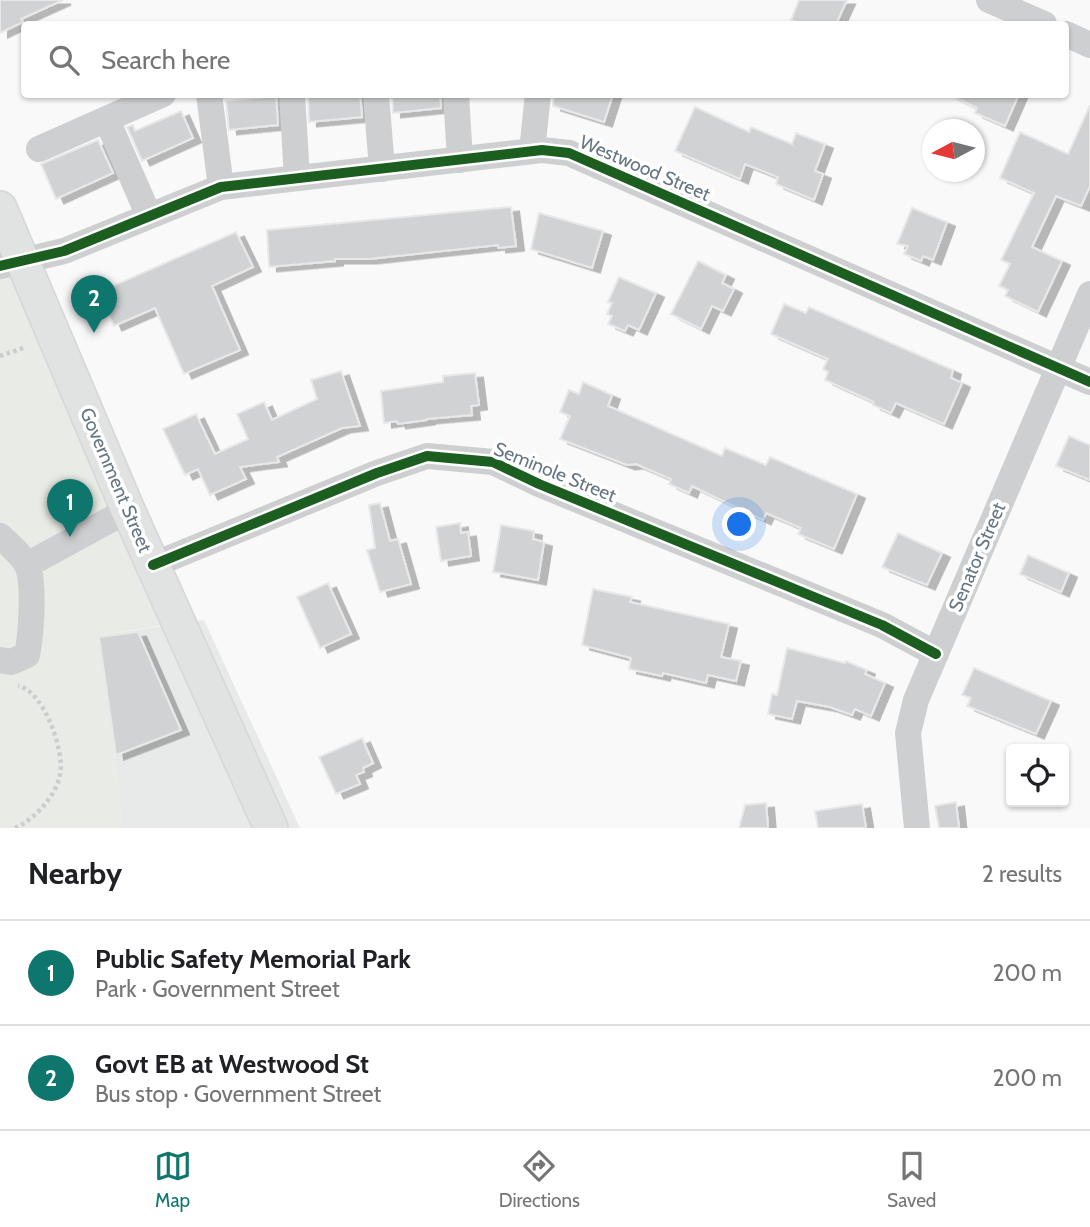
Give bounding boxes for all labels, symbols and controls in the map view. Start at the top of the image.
search box [21,21,1069,98]
icon: search [45,41,83,79]
text: Search here [101,44,230,76]
north arrow [922,119,985,182]
street label: Westwood Street [576,130,714,206]
pin: 2 [71,275,117,333]
street label: Government Street [75,404,157,556]
street label: Seminole Street [491,437,620,507]
pin: 1 [47,479,93,537]
street label: Senator Street [944,498,1011,615]
your location [722,507,756,541]
map controls [1006,744,1069,807]
button: locate [1006,744,1069,807]
text: Nearby [28,855,122,892]
text: 2 results [982,860,1062,888]
text: Public Safety Memorial Park [95,943,411,975]
text: 1 [47,959,55,987]
text: 200 m [992,959,1062,987]
text: Park · Government Street [95,975,340,1003]
text: Govt EB at Westwood St [95,1048,369,1080]
text: 2 [45,1064,57,1092]
text: 200 m [992,1064,1062,1092]
text: Bus stop · Government Street [95,1080,381,1108]
tab: Map [154,1147,192,1212]
tab: Directions [499,1147,580,1212]
tab: Saved [887,1147,936,1212]

